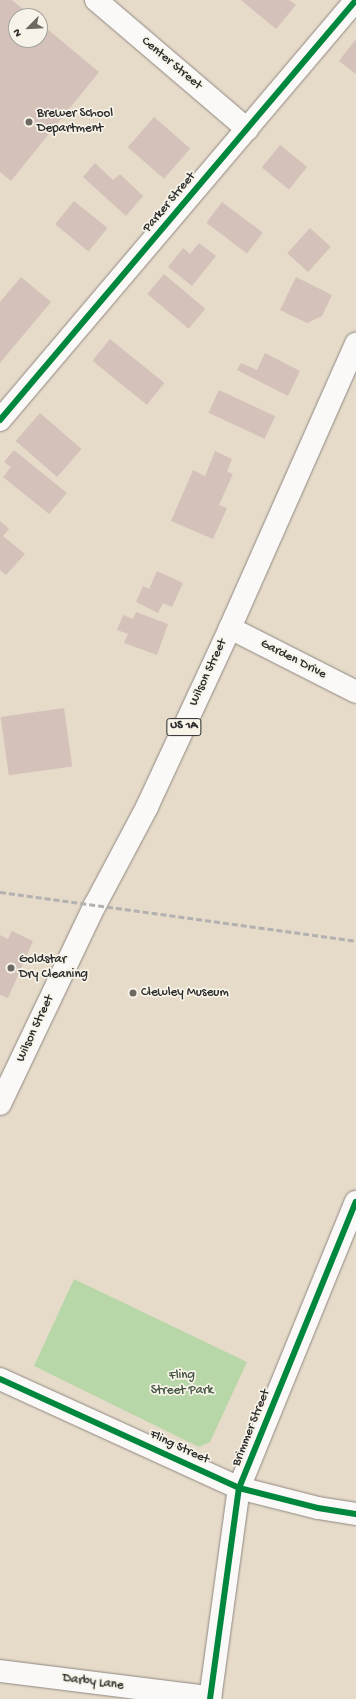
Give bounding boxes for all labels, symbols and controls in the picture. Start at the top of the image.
north arrow [8,8,48,48]
text: N [11,27,25,38]
street label: Center Street [138,34,204,94]
place label: Brewer School Department [37,107,113,138]
marker: Brewer School Department [24,117,34,127]
street label: Parker Street [140,170,200,236]
street label: Wilson Street [187,637,231,709]
street label: Garden Drive [257,637,329,683]
road number: US 1A [166,717,202,737]
place label: Goldstar Dry Cleaning [19,953,88,984]
marker: Goldstar Dry Cleaning [6,963,16,973]
place label: Clewley Museum [141,985,229,1001]
marker: Clewley Museum [128,988,138,998]
street label: Wilson Street [14,993,58,1065]
park label: Fling Street Park [151,1369,213,1400]
street label: Brimmer Street [229,1387,275,1469]
street label: Fling Street [147,1427,211,1469]
street label: Darby Lane [62,1672,124,1694]

